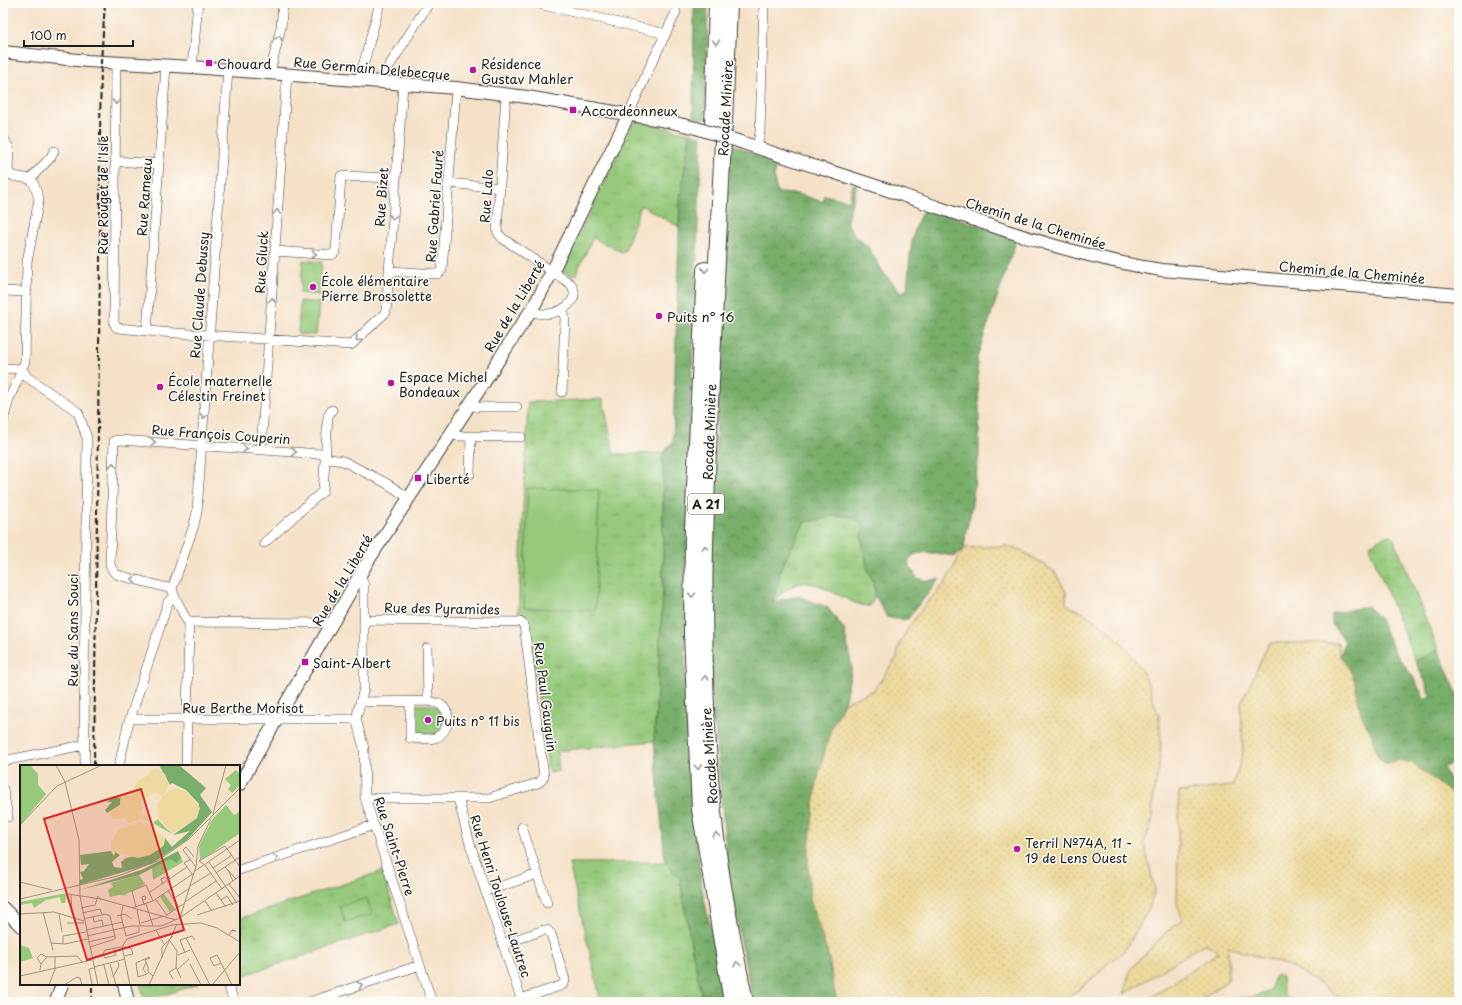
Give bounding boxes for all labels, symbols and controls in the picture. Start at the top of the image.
scale bar [24,22,133,48]
text: 100 m [30,26,67,44]
one-way arrow [274,35,282,42]
one-way arrow [712,39,720,45]
street label: Rue Germain Delebecque [293,52,451,84]
place label: Chouard [217,54,271,73]
place label: Résidence Gustav Mahler [481,54,574,88]
marker: Chouard [204,58,214,68]
street label: Rocade Minière [713,59,737,157]
marker: Résidence Gustav Mahler [468,65,478,75]
one-way arrow [112,99,120,105]
place label: Accordéonneux [581,101,678,120]
marker: Accordéonneux [568,105,578,115]
street label: Rue Rouget de l'Isle [93,135,112,255]
street label: Rue Gabriel Fauré [421,149,447,263]
street label: Rue Rameau [132,157,156,237]
street label: Rue Bizet [369,167,393,227]
street label: Rue Lalo [475,169,497,223]
street label: Chemin de la Cheminée [963,193,1109,253]
one-way arrow [272,209,281,215]
one-way arrow [388,214,397,220]
street label: Rue Gluck [250,230,272,294]
street label: Rue Claude Debussy [185,231,213,359]
one-way arrow [311,249,317,258]
street label: Chemin de la Cheminée [1278,256,1426,288]
street label: Rue de la Liberté [479,257,549,355]
one-way arrow [701,267,710,273]
place label: École élémentaire Pierre Brossolette [321,271,432,305]
marker: École élémentaire Pierre Brossolette [308,282,318,292]
one-way arrow [268,297,277,303]
place label: Puits n° 16 [667,307,734,326]
marker: Puits n° 16 [654,311,664,321]
one-way arrow [355,334,362,341]
place label: Espace Michel Bondeaux [399,367,487,401]
place label: École maternelle Célestin Freinet [168,371,272,405]
marker: Espace Michel Bondeaux [386,378,396,388]
marker: École maternelle Célestin Freinet [155,382,165,392]
street label: Rocade Minière [698,384,720,480]
one-way arrow [199,413,208,419]
street label: Rue François Couperin [151,420,291,448]
one-way arrow [150,438,156,447]
one-way arrow [242,444,248,453]
one-way arrow [291,448,297,457]
one-way arrow [109,462,117,468]
place label: Liberté [426,469,470,488]
marker: Liberté [413,473,423,483]
road number: A 21 [688,494,724,514]
street label: Rue de la Liberté [307,531,377,629]
one-way arrow [701,545,709,551]
street label: Rue du Sans Souci [63,573,82,687]
one-way arrow [131,576,138,584]
one-way arrow [688,592,696,598]
street label: Rue des Pyramides [384,597,500,619]
street label: Rue Paul Gauguin [530,641,562,753]
place label: Saint-Albert [313,653,391,672]
marker: Saint-Albert [300,657,310,667]
one-way arrow [701,675,709,681]
street label: Rue Berthe Morisot [182,698,304,717]
street label: Rocade Minière [696,707,722,805]
place label: Puits n° 11 bis [436,711,520,730]
marker: Puits n° 11 bis [423,715,433,725]
one-way arrow [693,764,702,770]
inset map [20,765,240,985]
street label: Rue Saint-Pierre [370,794,420,898]
street label: Rue Henri Toulouse-Lautrec [466,812,536,980]
one-way arrow [712,832,721,839]
place label: Terril №74A, 11 - 19 de Lens Ouest [1025,833,1132,867]
marker: Terril №74A, 11 - 19 de Lens Ouest [1012,844,1022,854]
one-way arrow [272,854,279,862]
one-way arrow [733,961,742,967]
one-way arrow [357,981,364,989]

